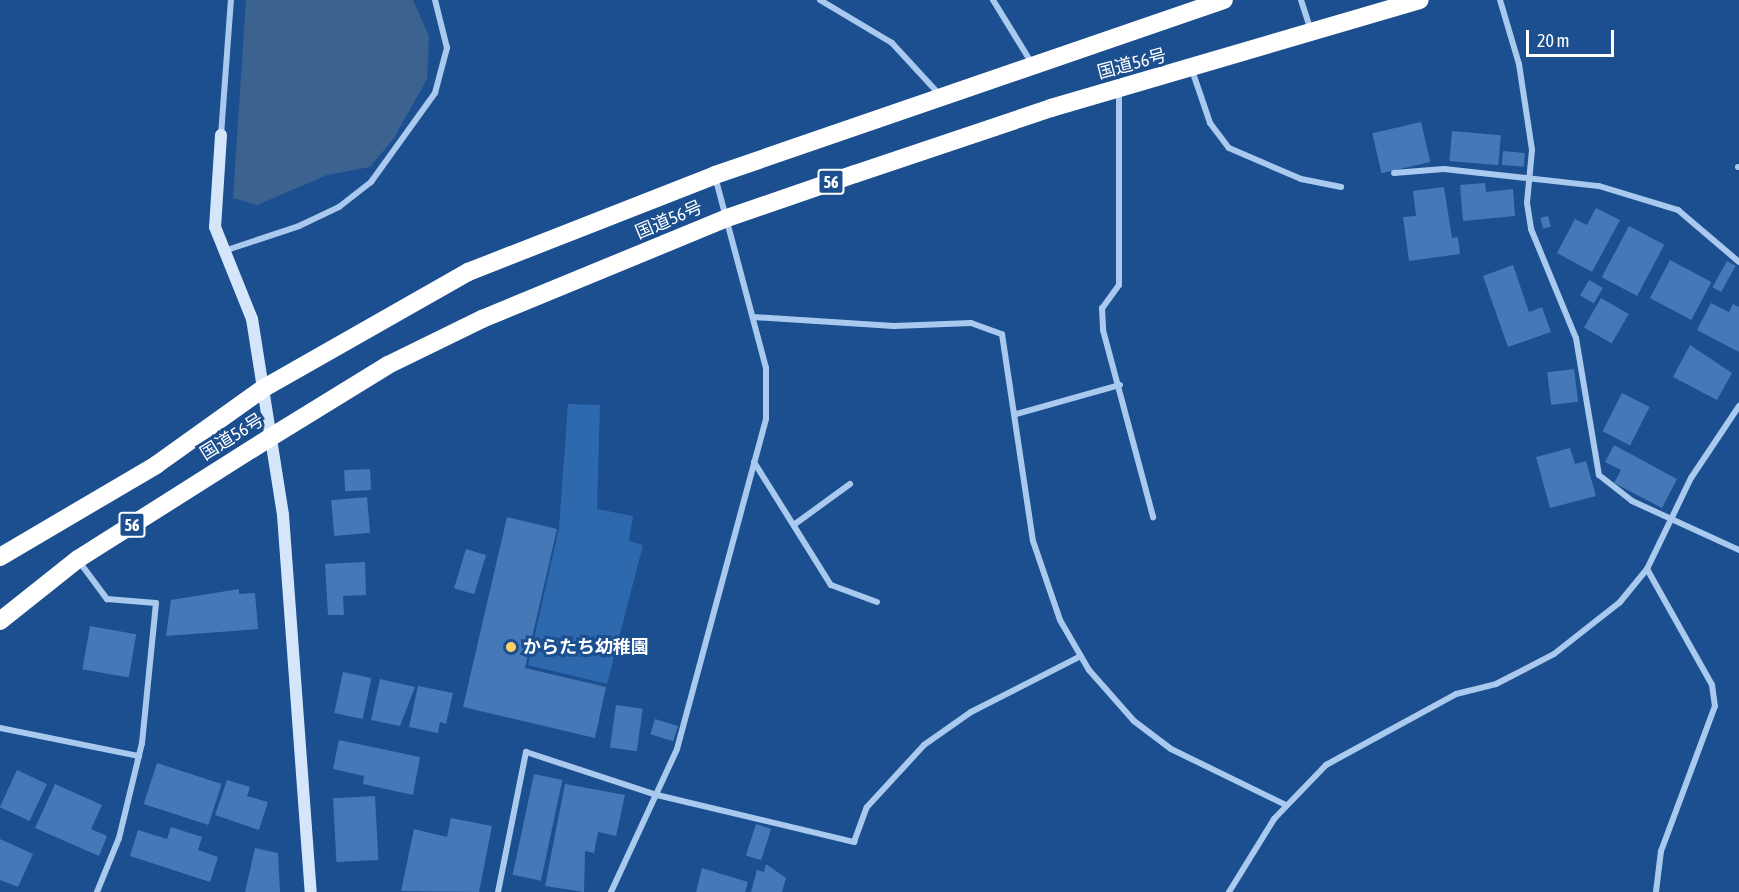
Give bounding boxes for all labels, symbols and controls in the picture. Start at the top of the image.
scale bar [1529,18,1618,56]
text: 20 m [1537,30,1569,51]
street label: 国道56号 [1095,44,1169,84]
road number: 56 [816,169,846,195]
street label: 国道56号 [632,196,706,244]
street label: 国道56号 [196,409,268,465]
road number: 56 [117,512,147,538]
place label: からたち幼稚園 [523,636,649,658]
marker: からたち幼稚園 [504,640,518,654]

